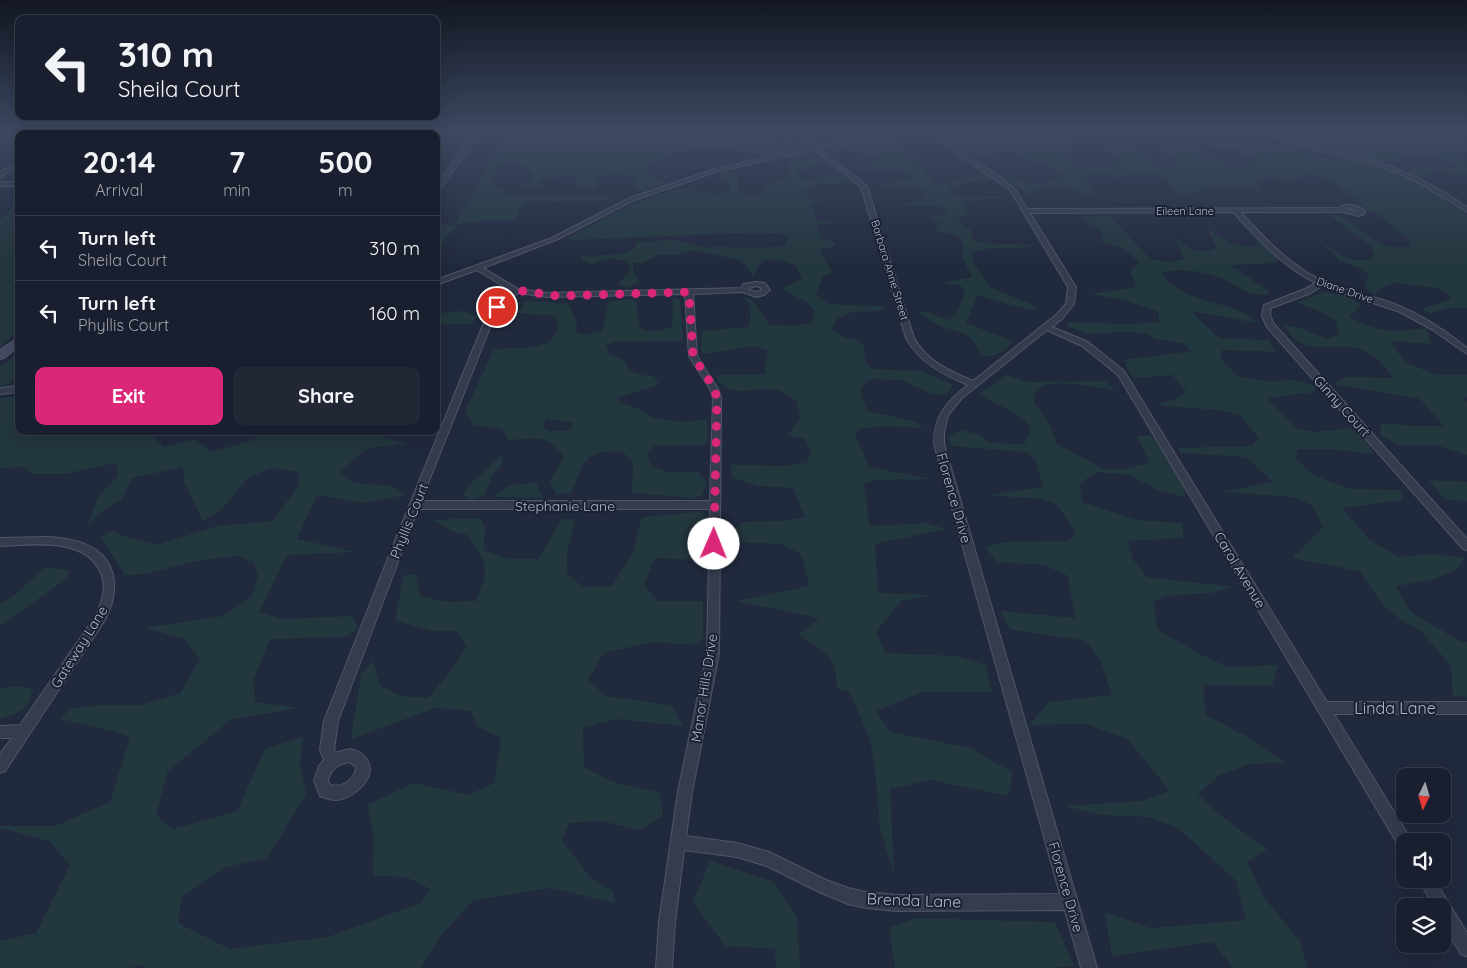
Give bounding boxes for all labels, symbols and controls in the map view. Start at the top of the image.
text: 310 m [118,32,214,76]
icon: left [35,35,100,100]
text: Sheila Court [118,75,241,103]
text: 20:14 [83,143,156,181]
text: 7 [229,143,245,181]
text: 500 [318,143,372,181]
text: Arrival [95,180,143,200]
text: min [223,180,251,200]
text: m [338,180,353,200]
street label: Eileen Lane [1156,204,1214,218]
street label: Barbara Anne Street [868,218,912,322]
text: Turn left [78,226,156,250]
icon: left [35,234,63,262]
text: 310 m [369,236,420,260]
text: Sheila Court [78,250,167,270]
street label: Diane Drive [1315,274,1375,306]
pin [476,286,518,328]
text: Turn left [78,291,156,315]
icon: arrive [483,293,511,321]
icon: left [35,299,63,327]
text: 160 m [369,301,420,325]
text: Phyllis Court [78,315,169,335]
button: Exit [35,367,223,425]
button: Share [233,367,420,425]
street label: Ginny Court [1310,372,1374,441]
street label: Florence Drive [932,451,976,545]
street label: Phyllis Court [386,480,432,561]
street label: Stephanie Lane [515,497,615,515]
position arrow [687,517,739,569]
street label: Carol Avenue [1210,528,1270,612]
street label: Gateway Lane [47,602,112,692]
street label: Manor Hills Drive [687,632,721,743]
street label: Linda Lane [1354,698,1436,718]
north arrow [1396,768,1451,822]
map controls [1396,768,1451,953]
button: sound [1396,833,1451,888]
street label: Florence Drive [1044,840,1088,934]
street label: Brenda Lane [866,888,962,912]
button: layers [1396,898,1451,953]

